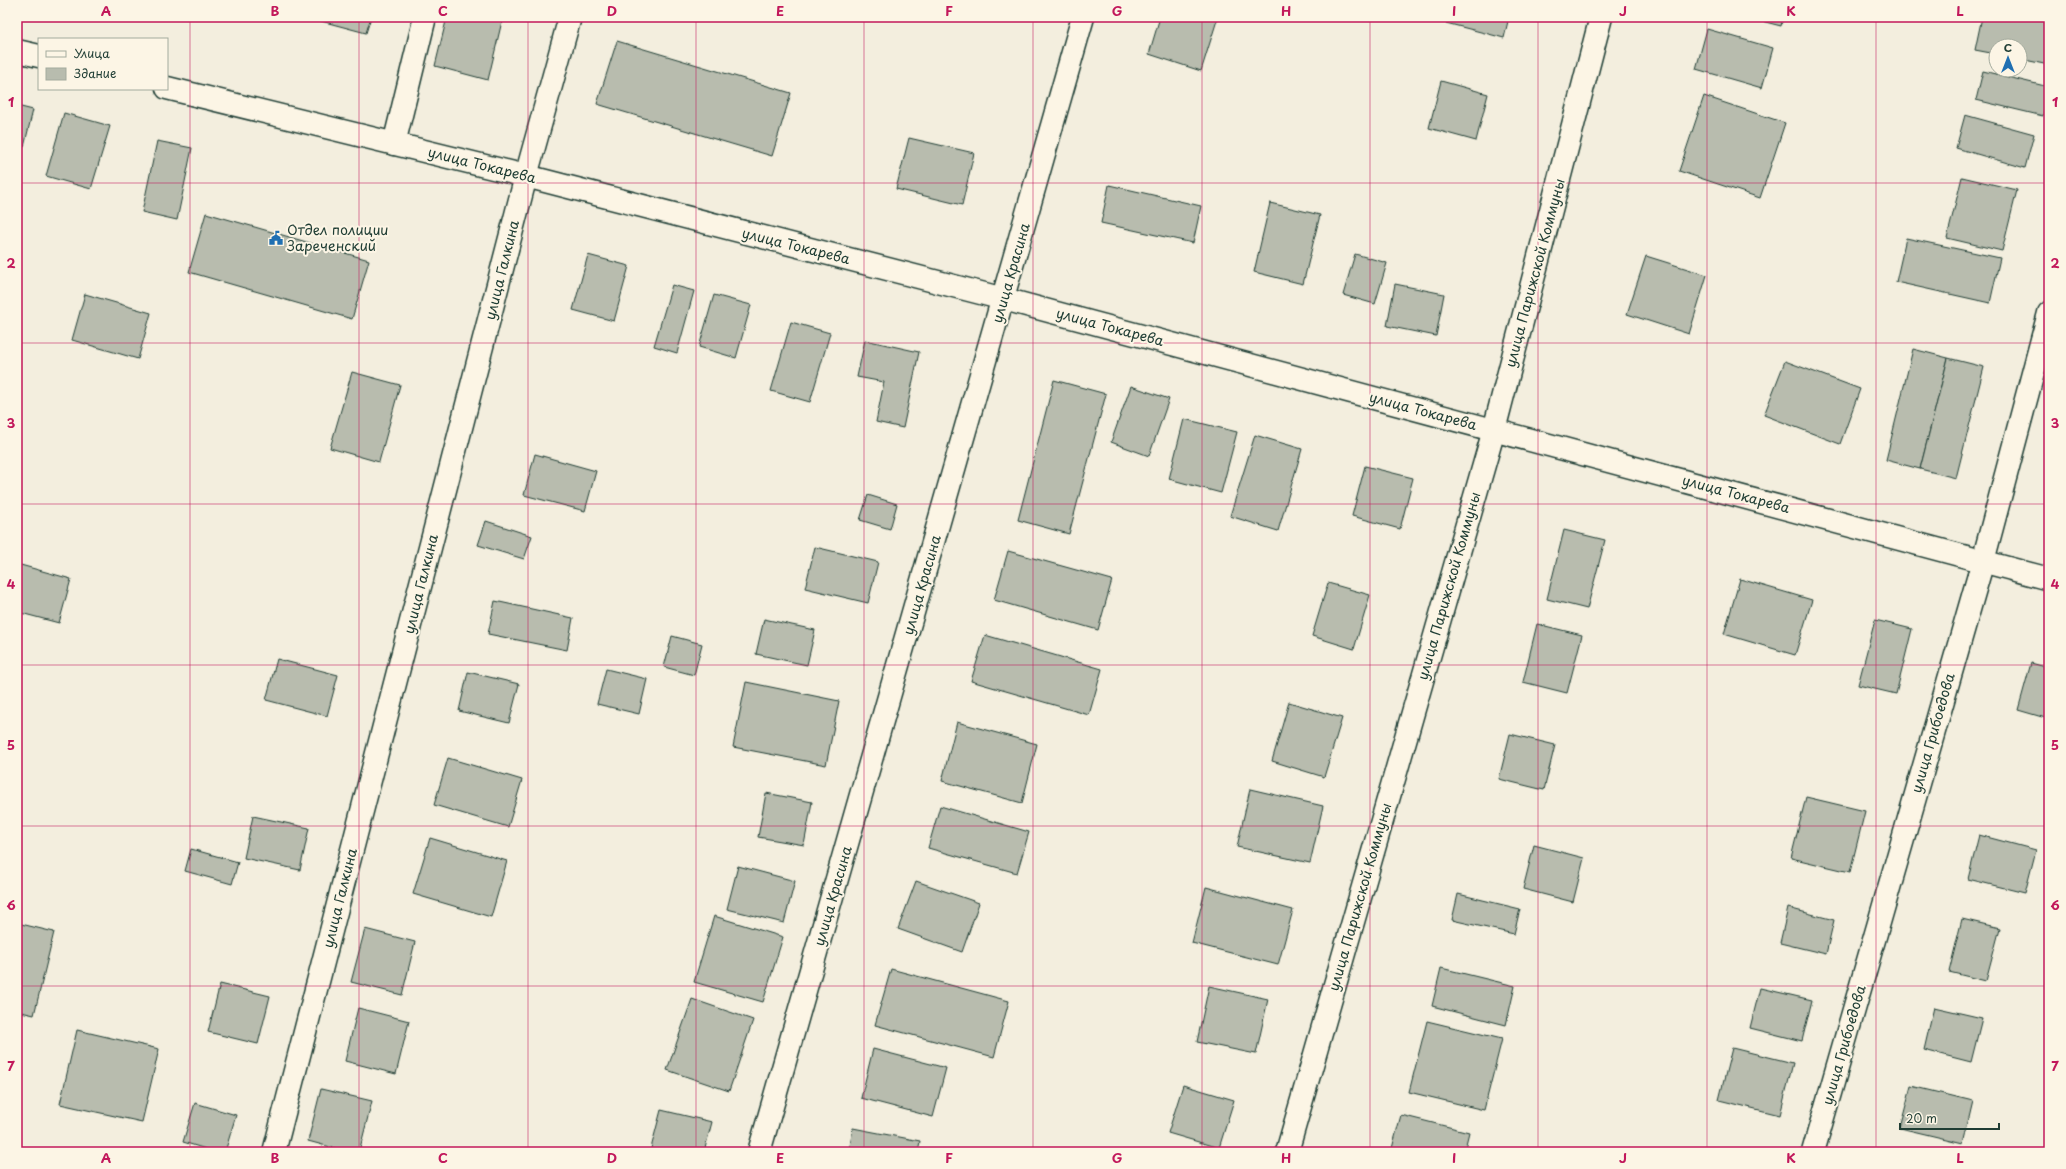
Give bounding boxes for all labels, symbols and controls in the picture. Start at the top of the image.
text: A [101,1,111,20]
text: B [271,1,280,20]
text: C [438,1,448,20]
text: D [607,1,617,20]
text: E [776,1,784,20]
text: F [945,1,953,20]
text: G [1112,1,1122,20]
text: H [1281,1,1291,20]
text: I [1452,1,1456,20]
text: J [1619,1,1627,20]
text: K [1786,1,1796,20]
text: L [1956,1,1964,20]
legend [38,38,168,90]
north arrow [1988,38,2028,78]
text: С [2004,39,2012,56]
text: Улица [74,44,110,62]
text: Здание [74,64,116,82]
text: 1 [8,92,14,111]
text: 1 [2052,92,2058,111]
street label: улица Токарева [426,141,539,188]
street label: улица Парижской Коммуны [1499,176,1570,370]
street label: улица Галкина [479,218,524,322]
place label: Отдел полиции Зареченский [287,219,389,256]
street label: улица Красина [986,220,1035,325]
street label: улица Токарева [740,222,853,269]
public building icon: Отдел полиции Зареченский [268,230,284,246]
text: 2 [6,253,16,272]
text: 2 [2050,253,2060,272]
street label: улица Токарева [1054,302,1167,351]
street label: улица Токарева [1367,386,1480,435]
text: 3 [7,413,16,432]
text: 3 [2051,413,2060,432]
street label: улица Токарева [1680,469,1793,518]
street label: улица Парижской Коммуны [1412,489,1485,682]
street label: улица Галкина [398,532,443,636]
street label: улица Красина [897,532,946,637]
text: 4 [7,574,16,593]
text: 4 [2051,574,2060,593]
street label: улица Грибоедова [1905,670,1960,795]
text: 5 [7,735,15,754]
text: 5 [2051,735,2059,754]
street label: улица Парижской Коммуны [1323,800,1396,993]
street label: улица Красина [808,843,857,948]
street label: улица Галкина [317,846,362,950]
text: 6 [6,895,16,914]
text: 6 [2050,895,2060,914]
street label: улица Грибоедова [1816,982,1871,1107]
text: 7 [7,1056,15,1075]
text: 7 [2051,1056,2059,1075]
scale bar [1900,1105,1999,1131]
text: 20 m [1906,1109,1937,1127]
text: A [101,1148,111,1167]
text: B [271,1148,280,1167]
text: C [438,1148,448,1167]
text: D [607,1148,617,1167]
text: E [776,1148,784,1167]
text: F [945,1148,953,1167]
text: G [1112,1148,1122,1167]
text: H [1281,1148,1291,1167]
text: I [1452,1148,1456,1167]
text: J [1619,1148,1627,1167]
text: K [1786,1148,1796,1167]
text: L [1956,1148,1964,1167]

